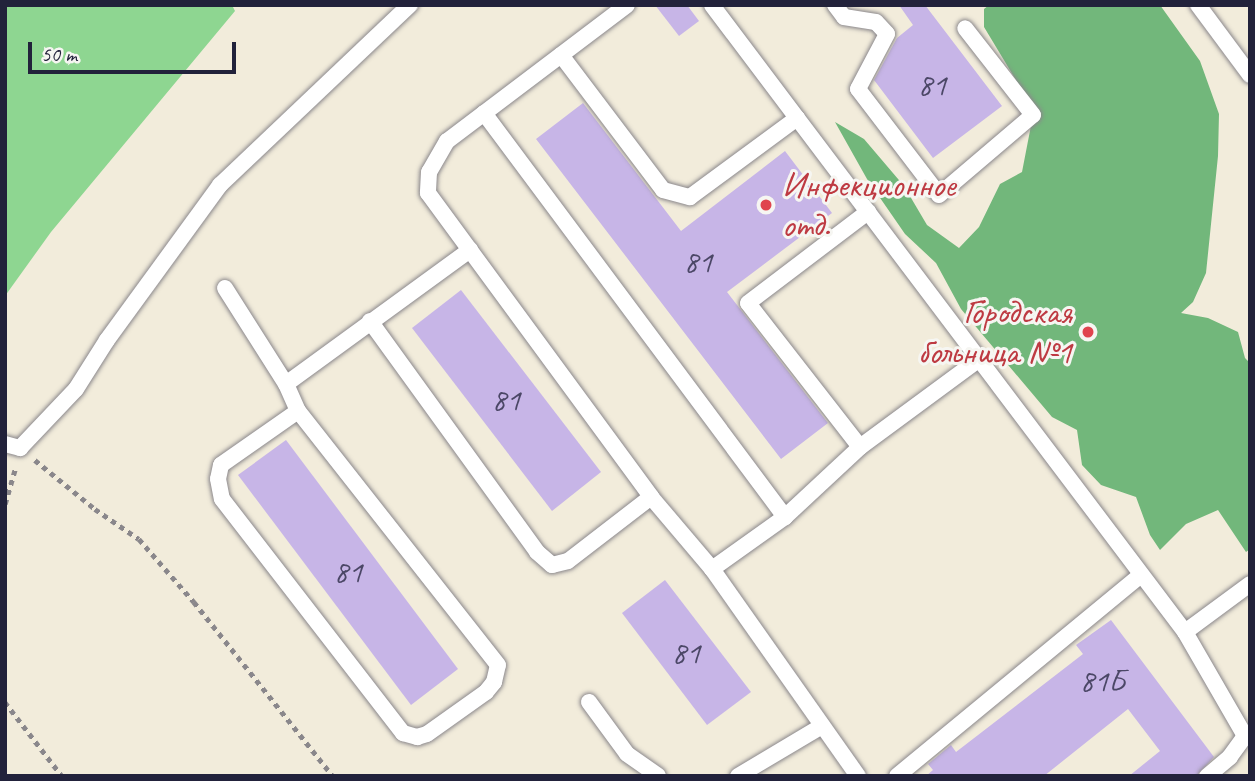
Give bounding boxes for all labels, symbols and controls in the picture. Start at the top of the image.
scale bar [32,28,240,72]
text: 50 m [41,41,77,67]
house number: 81 [918,66,946,104]
place label: Инфекционное отд. [782,164,955,246]
marker: Инфекционное отд. [756,195,776,215]
house number: 81 [684,243,712,281]
place label: Городская больница №1 [918,291,1072,373]
marker: Городская больница №1 [1078,322,1098,342]
house number: 81 [492,381,520,419]
house number: 81 [334,553,362,591]
house number: 81 [672,634,700,672]
house number: 81Б [1079,662,1125,700]

